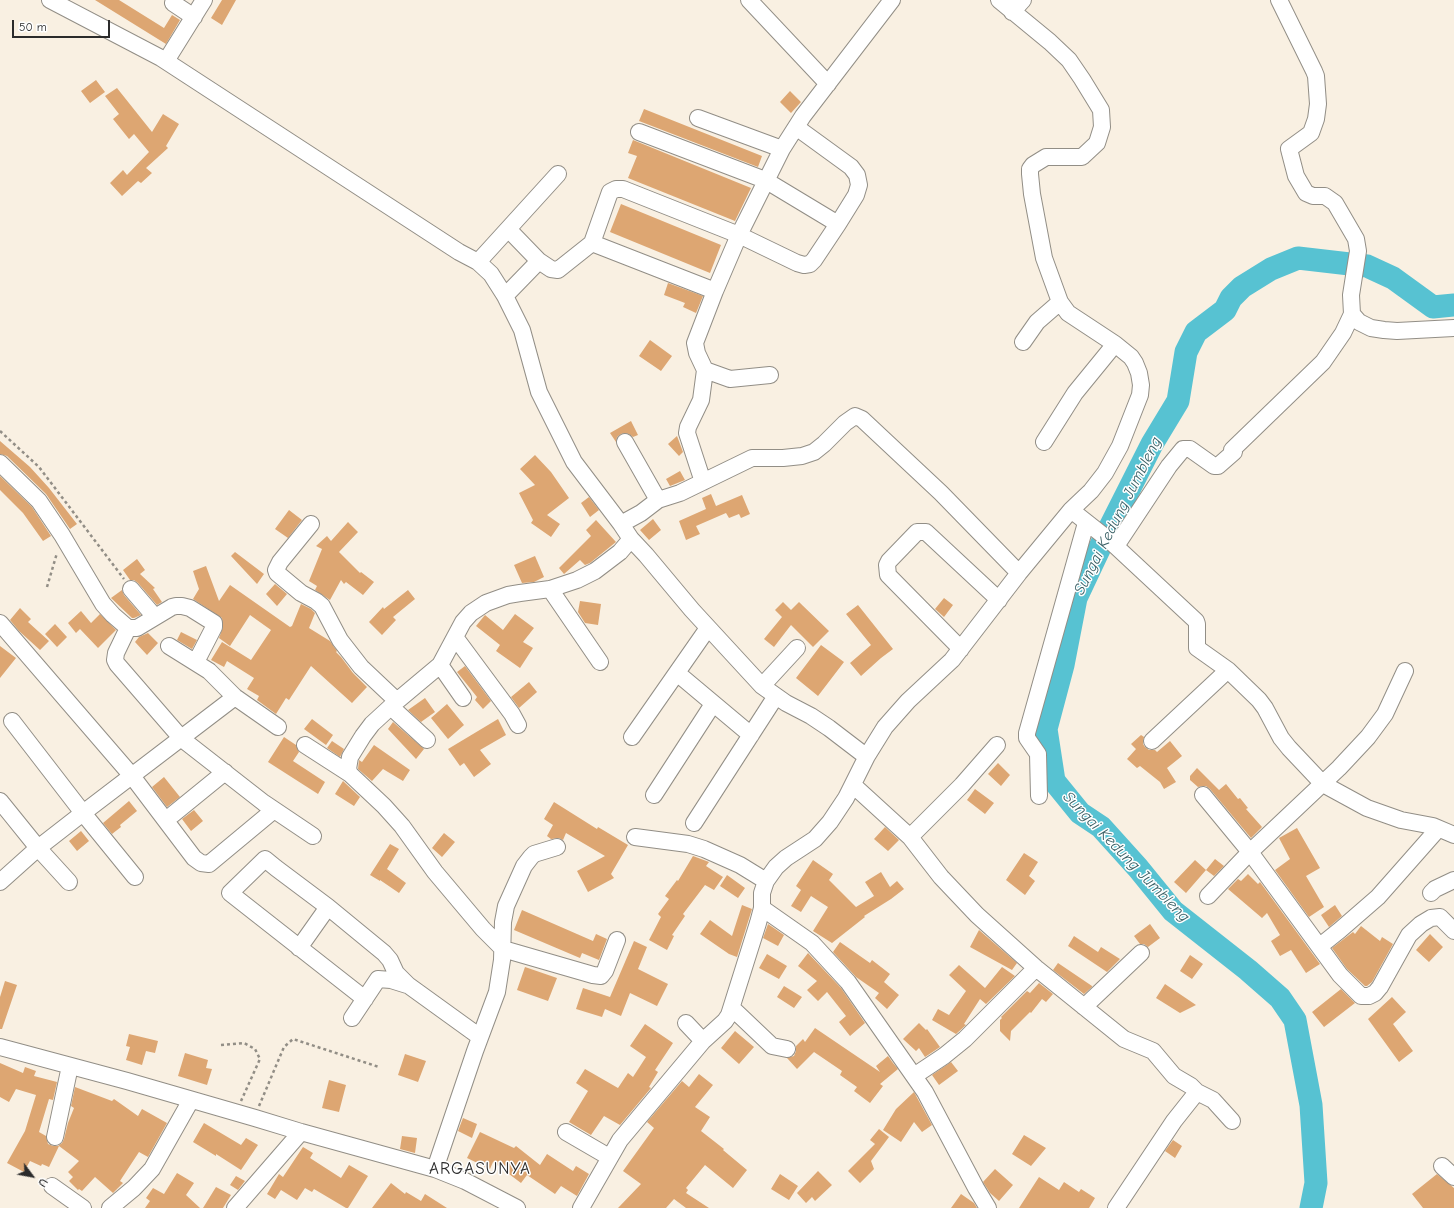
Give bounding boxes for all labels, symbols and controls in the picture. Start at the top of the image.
scale bar [14,12,112,38]
text: 50 m [19,20,47,34]
water label: Sungai Kedung Jumbleng [1070,434,1166,598]
water label: Sungai Kedung Jumbleng [1059,788,1193,926]
north arrow [12,1156,52,1196]
district label: ARGASUNYA [429,1159,531,1179]
text: U [35,1176,50,1189]

